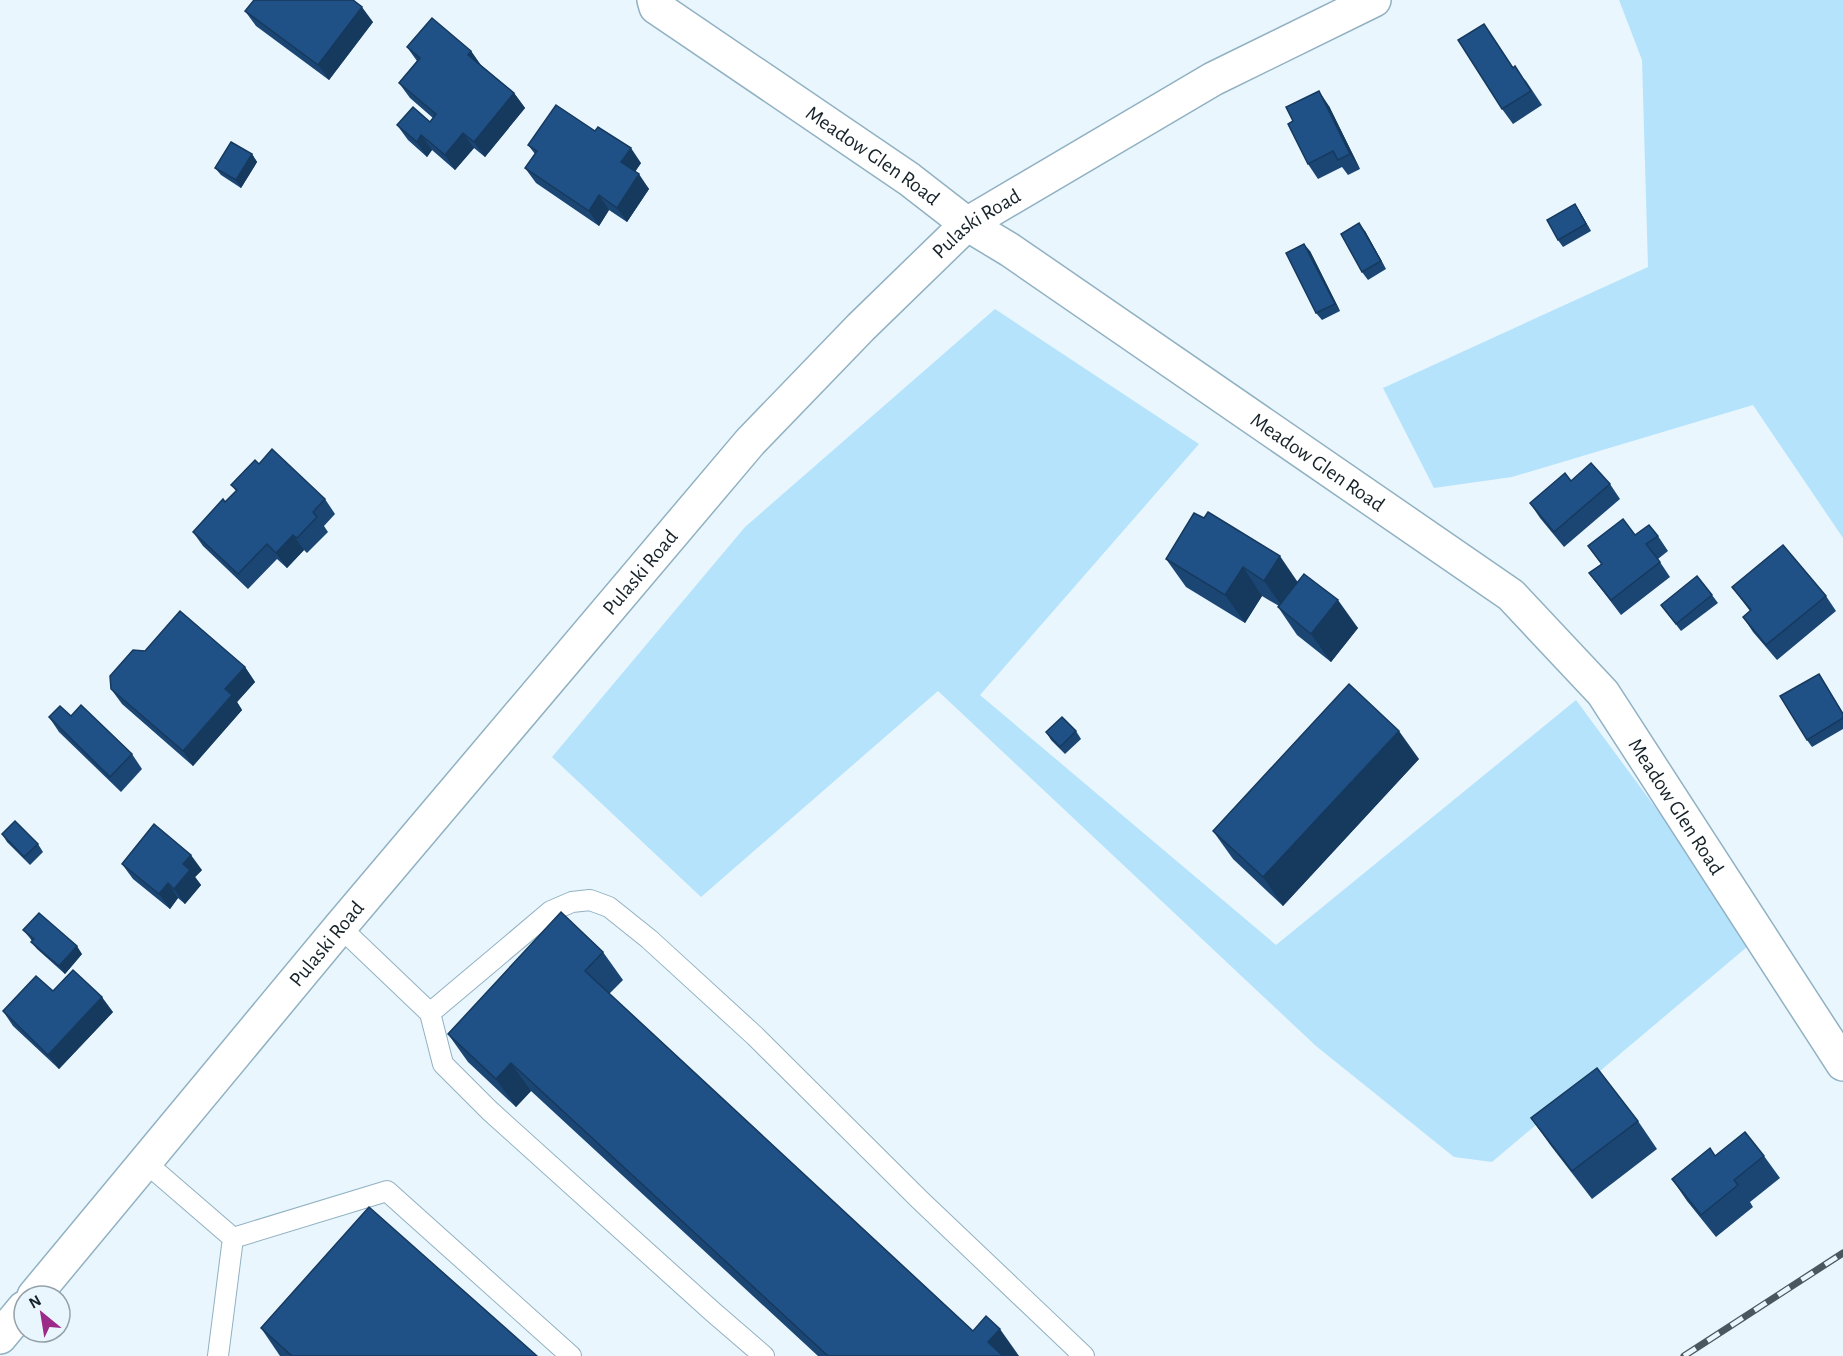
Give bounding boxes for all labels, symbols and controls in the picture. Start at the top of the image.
street label: Meadow Glen Road [802,102,943,210]
street label: Pulaski Road [928,185,1024,263]
street label: Meadow Glen Road [1247,409,1388,516]
street label: Pulaski Road [599,526,682,619]
street label: Meadow Glen Road [1624,735,1728,879]
street label: Pulaski Road [285,897,368,990]
north arrow [12,1284,72,1344]
text: N [26,1292,44,1312]

